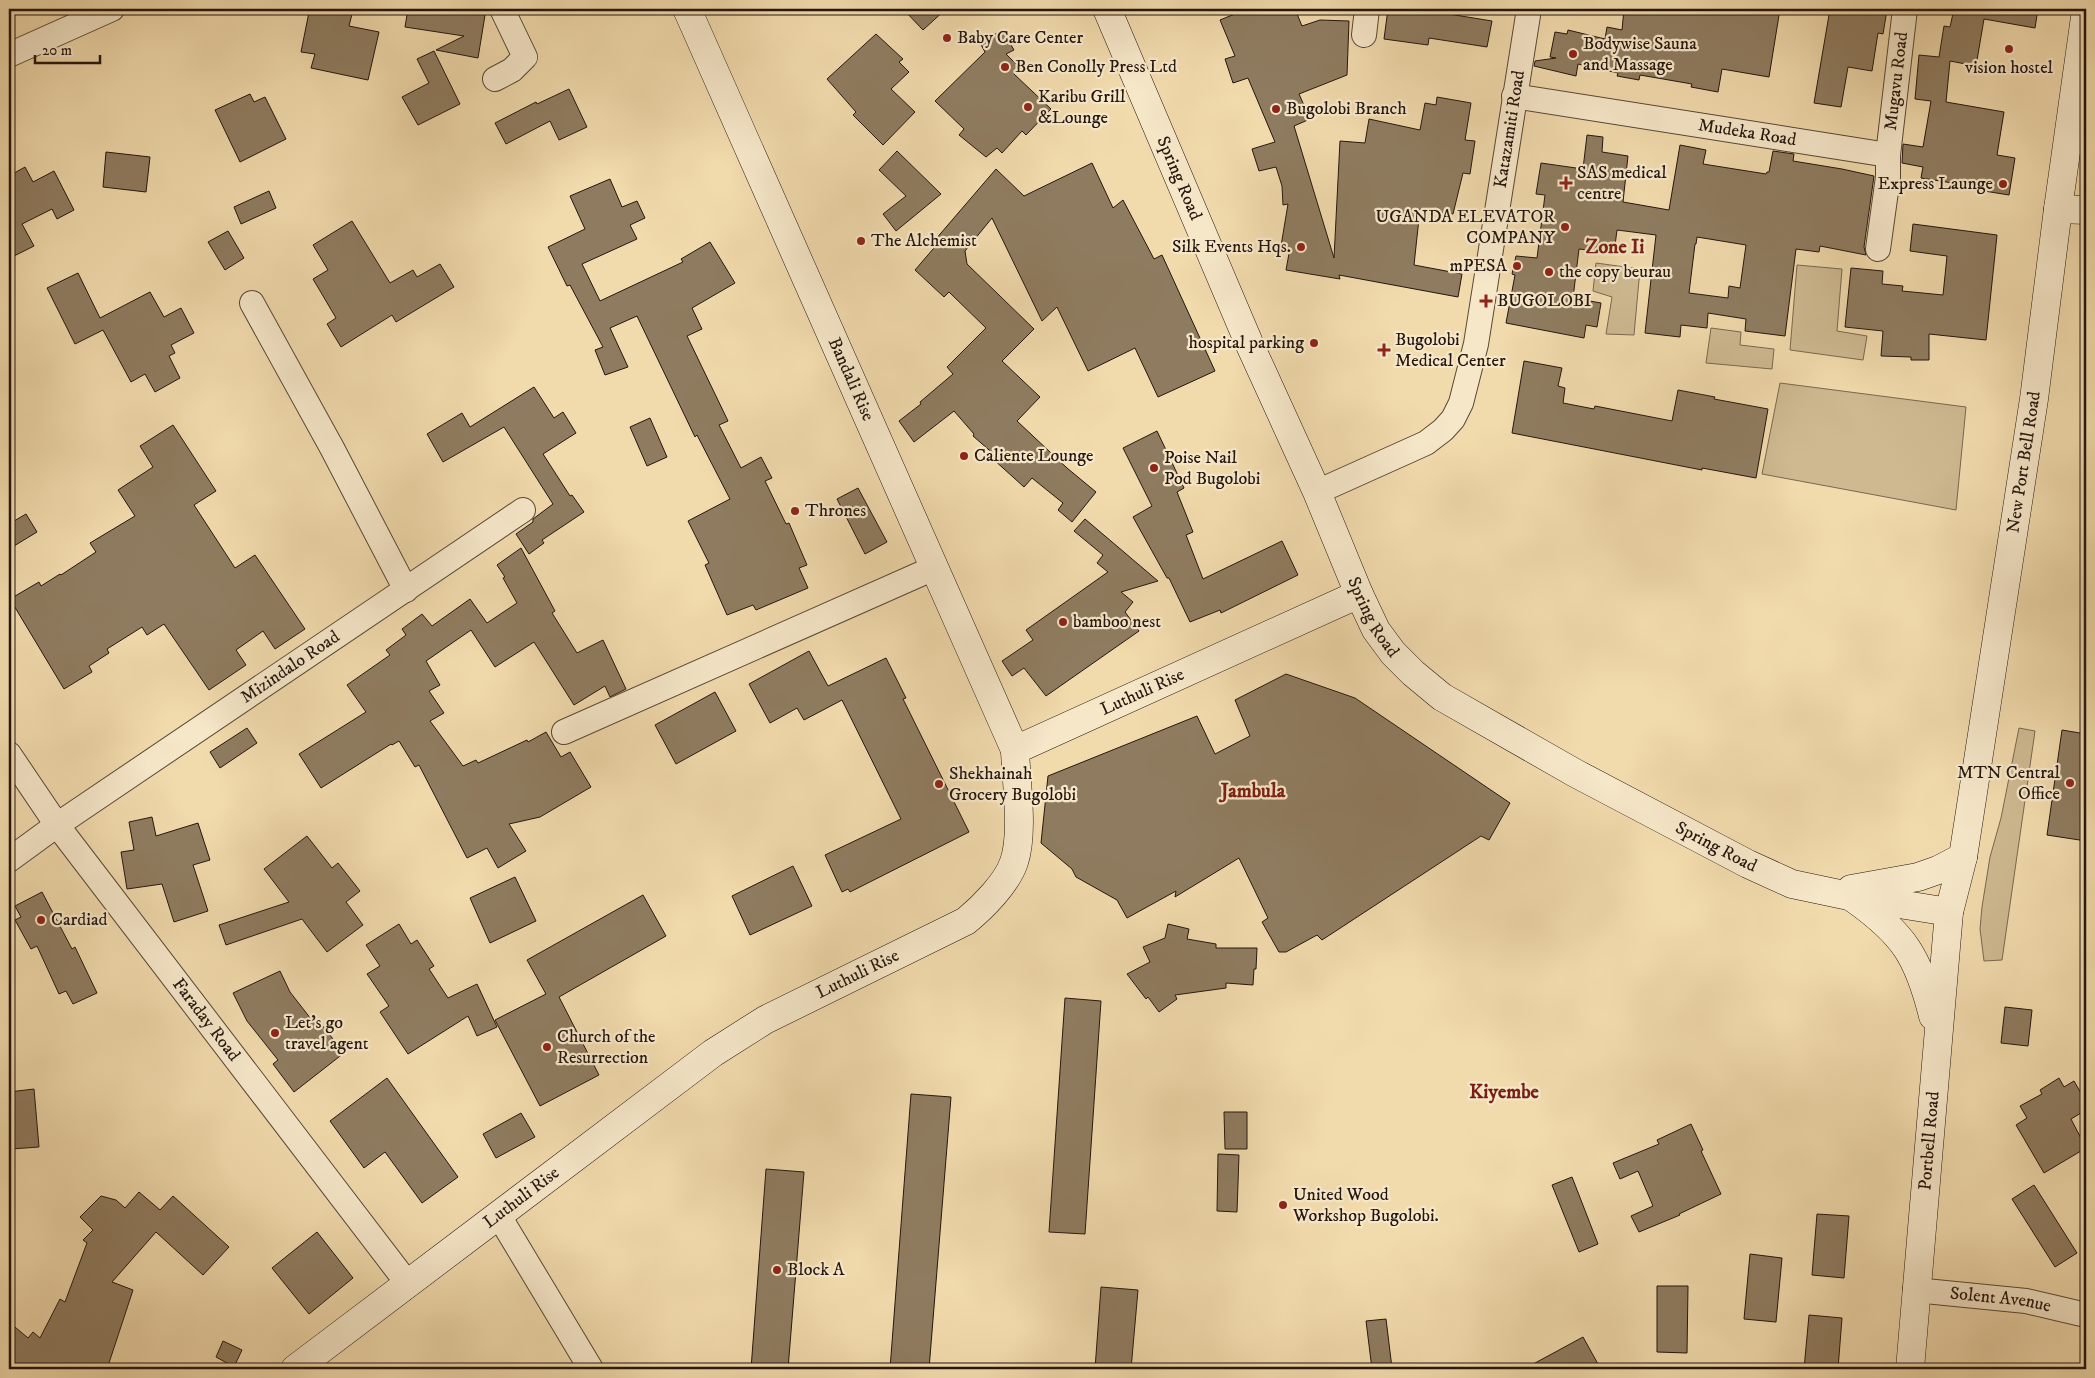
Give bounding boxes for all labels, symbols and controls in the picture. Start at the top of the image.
place label: Baby Care Center [957,27,1083,49]
street label: Mugavu Road [1880,31,1913,132]
scale bar [35,32,100,64]
marker: Baby Care Center [941,32,953,44]
place label: Bodywise Sauna and Massage [1583,33,1697,76]
text: 20 m [42,41,72,60]
marker: vision hostel [2003,43,2015,55]
marker: Bodywise Sauna and Massage [1567,48,1579,60]
place label: Ben Conolly Press Ltd [1015,56,1177,78]
place label: vision hostel [1964,57,2054,79]
marker: Ben Conolly Press Ltd [999,61,1011,73]
street label: Katazamiti Road [1490,69,1530,190]
place label: Karibu Grill &Lounge [1038,86,1126,129]
place label: Bugolobi Branch [1286,98,1407,120]
marker: Karibu Grill &Lounge [1022,101,1034,113]
marker: Bugolobi Branch [1270,103,1282,115]
street label: Mudeka Road [1696,114,1798,151]
street label: Spring Road [1151,133,1207,224]
place label: SAS medical centre [1577,162,1667,205]
place label: Express Launge [1877,173,1993,195]
marker: SAS medical centre [1559,176,1573,190]
marker: Express Launge [1997,178,2009,190]
place label: UGANDA ELEVATOR COMPANY [1376,206,1556,249]
marker: UGANDA ELEVATOR COMPANY [1559,221,1571,233]
place label: The Alchemist [871,230,977,252]
marker: The Alchemist [855,235,867,247]
district label: Zone Ii [1586,235,1644,260]
place label: Silk Events Hqs. [1172,236,1291,258]
marker: Silk Events Hqs. [1295,241,1307,253]
place label: mPESA [1449,255,1508,277]
marker: mPESA [1511,260,1523,272]
place label: the copy beurau [1559,261,1671,283]
marker: the copy beurau [1543,266,1555,278]
place label: BUGOLOBI [1497,290,1592,312]
marker: BUGOLOBI [1479,294,1493,308]
place label: Bugolobi Medical Center [1395,329,1506,372]
place label: hospital parking [1189,332,1304,354]
street label: Bandali Rise [823,334,879,425]
marker: hospital parking [1308,337,1320,349]
marker: Bugolobi Medical Center [1377,343,1391,357]
street label: New Port Bell Road [2002,390,2046,535]
place label: Caliente Lounge [974,445,1094,467]
place label: Poise Nail Pod Bugolobi [1164,447,1260,490]
marker: Caliente Lounge [958,450,970,462]
marker: Poise Nail Pod Bugolobi [1148,462,1160,474]
place label: Thrones [805,500,866,522]
marker: Thrones [789,505,801,517]
street label: Spring Road [1342,574,1404,662]
place label: bamboo nest [1073,611,1161,633]
marker: bamboo nest [1057,616,1069,628]
street label: Mizindalo Road [237,626,344,709]
street label: Luthuli Rise [1097,664,1188,721]
place label: MTN Central Office [1957,762,2061,805]
place label: Shekhainah Grocery Bugolobi [949,763,1076,806]
marker: MTN Central Office [2064,777,2076,789]
marker: Shekhainah Grocery Bugolobi [933,778,945,790]
district label: Jambula [1219,779,1286,804]
street label: Spring Road [1672,817,1760,878]
place label: Cardiad [51,909,108,931]
marker: Cardiad [35,914,47,926]
street label: Luthuli Rise [813,945,903,1004]
street label: Faraday Road [167,974,245,1066]
place label: Let's go travel agent [285,1012,369,1055]
place label: Church of the Resurrection [557,1026,656,1069]
marker: Let's go travel agent [269,1027,281,1039]
marker: Church of the Resurrection [541,1041,553,1053]
district label: Kiyembe [1469,1080,1540,1105]
street label: Portbell Road [1914,1090,1945,1191]
street label: Luthuli Rise [479,1162,564,1233]
place label: United Wood Workshop Bugolobi. [1292,1184,1439,1227]
marker: United Wood Workshop Bugolobi. [1277,1199,1289,1211]
place label: Block A [787,1259,845,1281]
marker: Block A [771,1264,783,1276]
street label: Solent Avenue [1949,1283,2053,1317]

